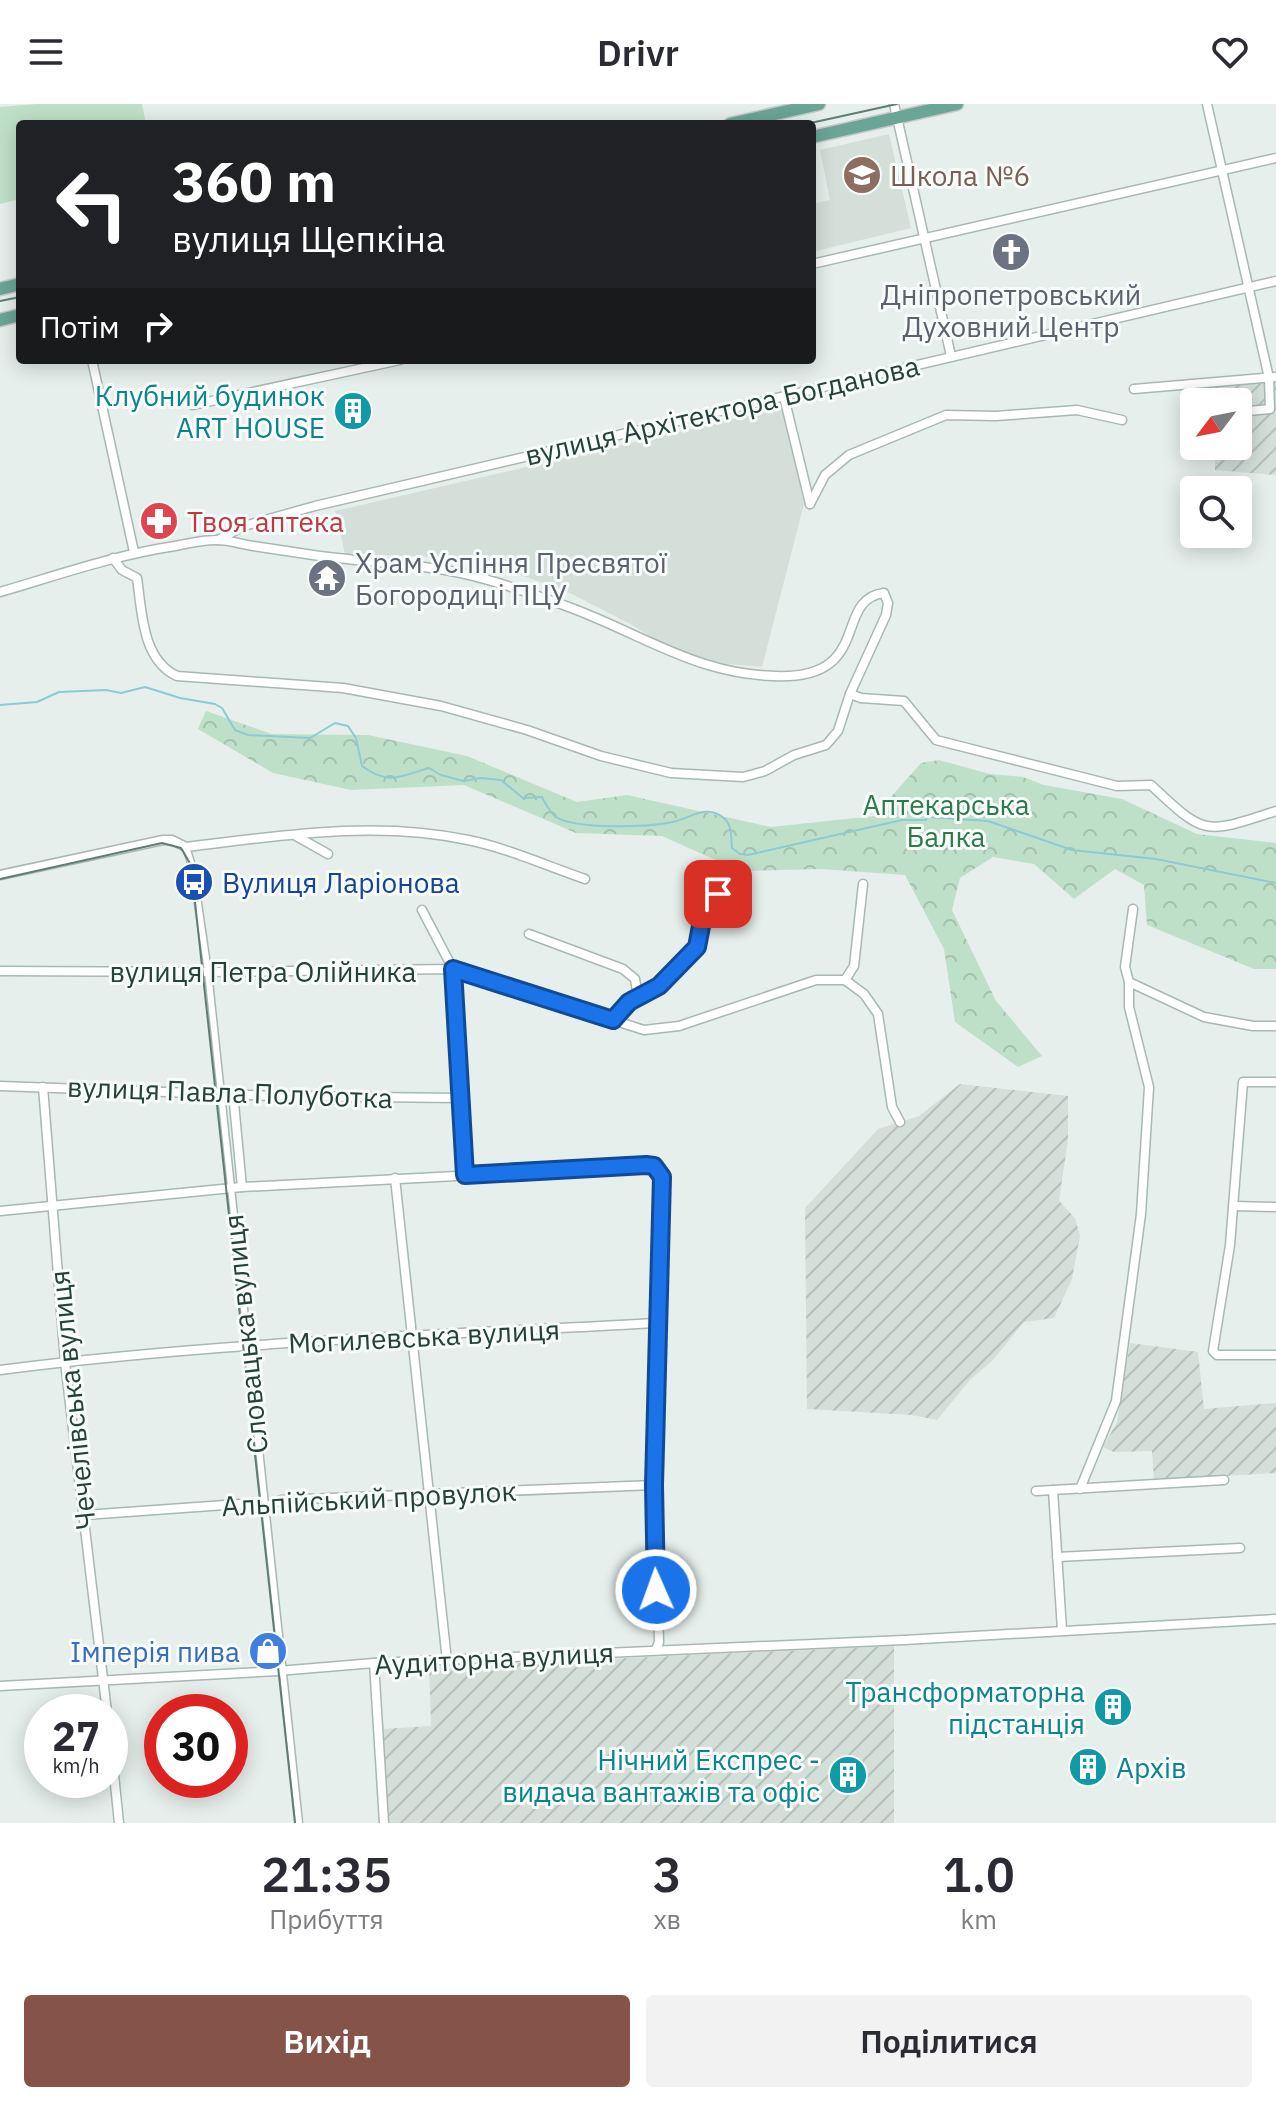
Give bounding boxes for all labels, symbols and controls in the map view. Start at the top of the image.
text: Drivr [597,29,679,76]
icon: menu [24,30,68,74]
icon: heart [1208,30,1252,74]
text: 360 m [172,145,336,217]
icon: left [40,152,144,256]
school or university icon: Школа №6 [841,154,883,196]
place label: Школа №6 [890,157,1030,194]
text: вулиця Щепкіна [172,215,445,262]
church icon: Дніпропетровський Духовний Центр [990,231,1032,273]
place label: Дніпропетровський Духовний Центр [881,276,1141,345]
icon: right [136,304,180,348]
text: Потім [40,307,120,346]
street label: вулиця Архітектора Богданова [521,347,923,473]
place label: Клубний будинок ART HOUSE [95,377,325,446]
north arrow [1180,388,1252,460]
map controls [1180,388,1252,548]
building icon: Клубний будинок ART HOUSE [332,390,374,432]
button: search [1180,476,1252,548]
pharmacy icon: Твоя аптека [138,500,180,542]
place label: Твоя аптека [187,503,344,540]
place label: Храм Успіння Пресвятої Богородиці ПЦУ [355,544,668,613]
temple icon: Храм Успіння Пресвятої Богородиці ПЦУ [306,557,348,599]
park label: Аптекарська Балка [862,786,1030,855]
pin [684,860,752,928]
bus stop icon: Вулиця Ларіонова [173,861,215,903]
place label: Вулиця Ларіонова [222,864,460,901]
icon: arrive [696,872,740,916]
street label: вулиця Петра Олійника [110,953,416,990]
street label: вулиця Павла Полуботка [66,1068,394,1116]
street label: Словацька вулиця [214,1213,276,1455]
street label: Чечелівська вулиця [40,1268,104,1532]
street label: Могилевська вулиця [287,1310,561,1362]
street label: Альпійський провулок [220,1472,518,1524]
position arrow [614,1548,698,1632]
shop icon: Імперія пива [247,1630,289,1672]
place label: Імперія пива [70,1633,240,1670]
street label: Аудиторна вулиця [373,1633,615,1683]
place label: Трансформаторна підстанція [846,1673,1085,1742]
building icon: Трансформаторна підстанція [1092,1686,1134,1728]
speed limit sign: 30 [144,1694,248,1798]
text: 27 [52,1710,100,1762]
place label: Нічний Експрес - видача вантажів та офіс [502,1741,820,1810]
building icon: Архів [1067,1746,1109,1788]
place label: Архів [1116,1749,1187,1786]
text: km/h [52,1752,100,1779]
building icon: Нічний Експрес - видача вантажів та офіс [827,1754,869,1796]
text: 21:35 [261,1843,392,1905]
text: 3 [653,1843,682,1905]
text: 1.0 [943,1843,1015,1905]
text: Прибуття [269,1902,384,1936]
text: хв [653,1902,681,1936]
text: km [961,1902,997,1936]
button: Вихід [24,1995,630,2087]
button: Поділитися [646,1995,1252,2087]

